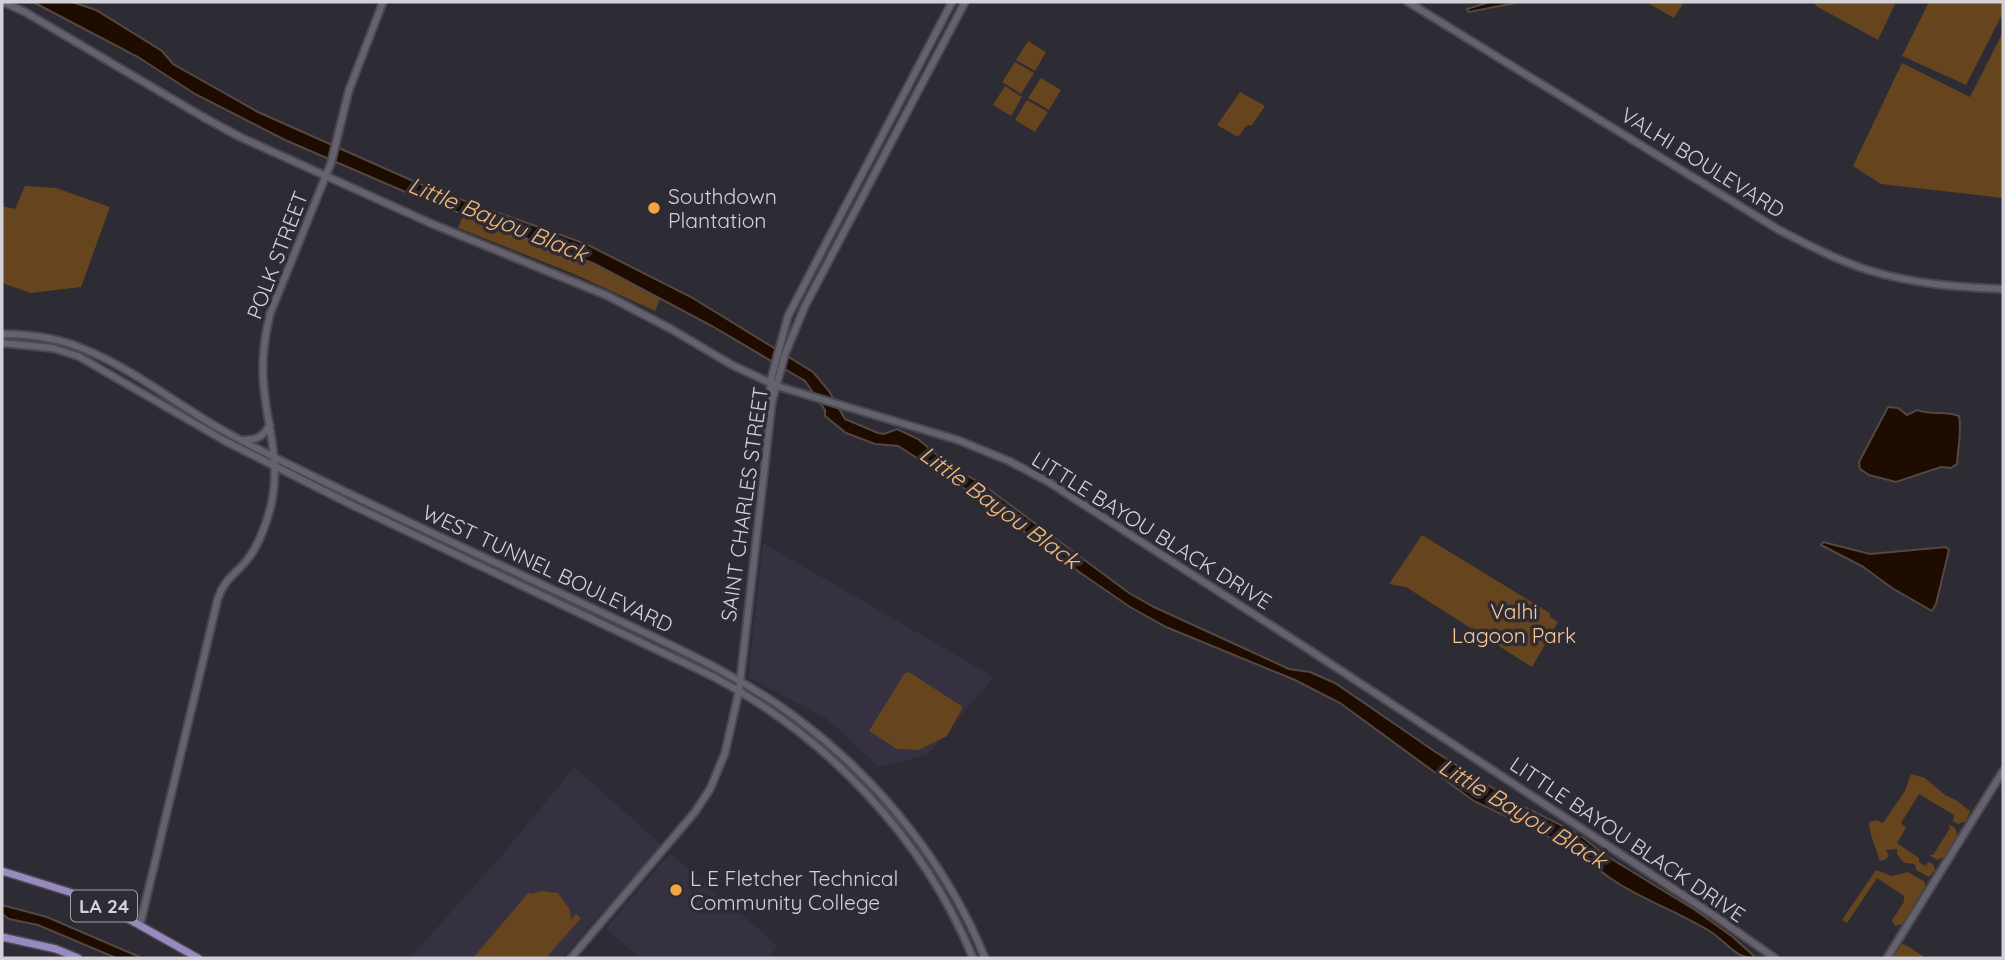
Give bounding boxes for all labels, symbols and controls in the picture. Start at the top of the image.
street label: VALHI BOULEVARD [1616,101,1790,223]
water label: Little Bayou Black [404,170,593,269]
place label: Southdown Plantation [668,183,777,233]
street label: POLK STREET [241,187,313,323]
marker: Southdown Plantation [646,200,662,216]
street label: SAINT CHARLES STREET [715,385,773,623]
water label: Little Bayou Black [914,439,1087,576]
street label: LITTLE BAYOU BLACK DRIVE [1027,445,1277,615]
street label: WEST TUNNEL BOULEVARD [419,498,677,638]
park label: Valhi Lagoon Park [1452,598,1576,648]
water label: Little Bayou Black [1434,751,1614,875]
street label: LITTLE BAYOU BLACK DRIVE [1506,751,1750,927]
place label: L E Fletcher Technical Community College [690,865,898,915]
marker: L E Fletcher Technical Community College [668,882,684,898]
road number: LA 24 [71,890,137,922]

